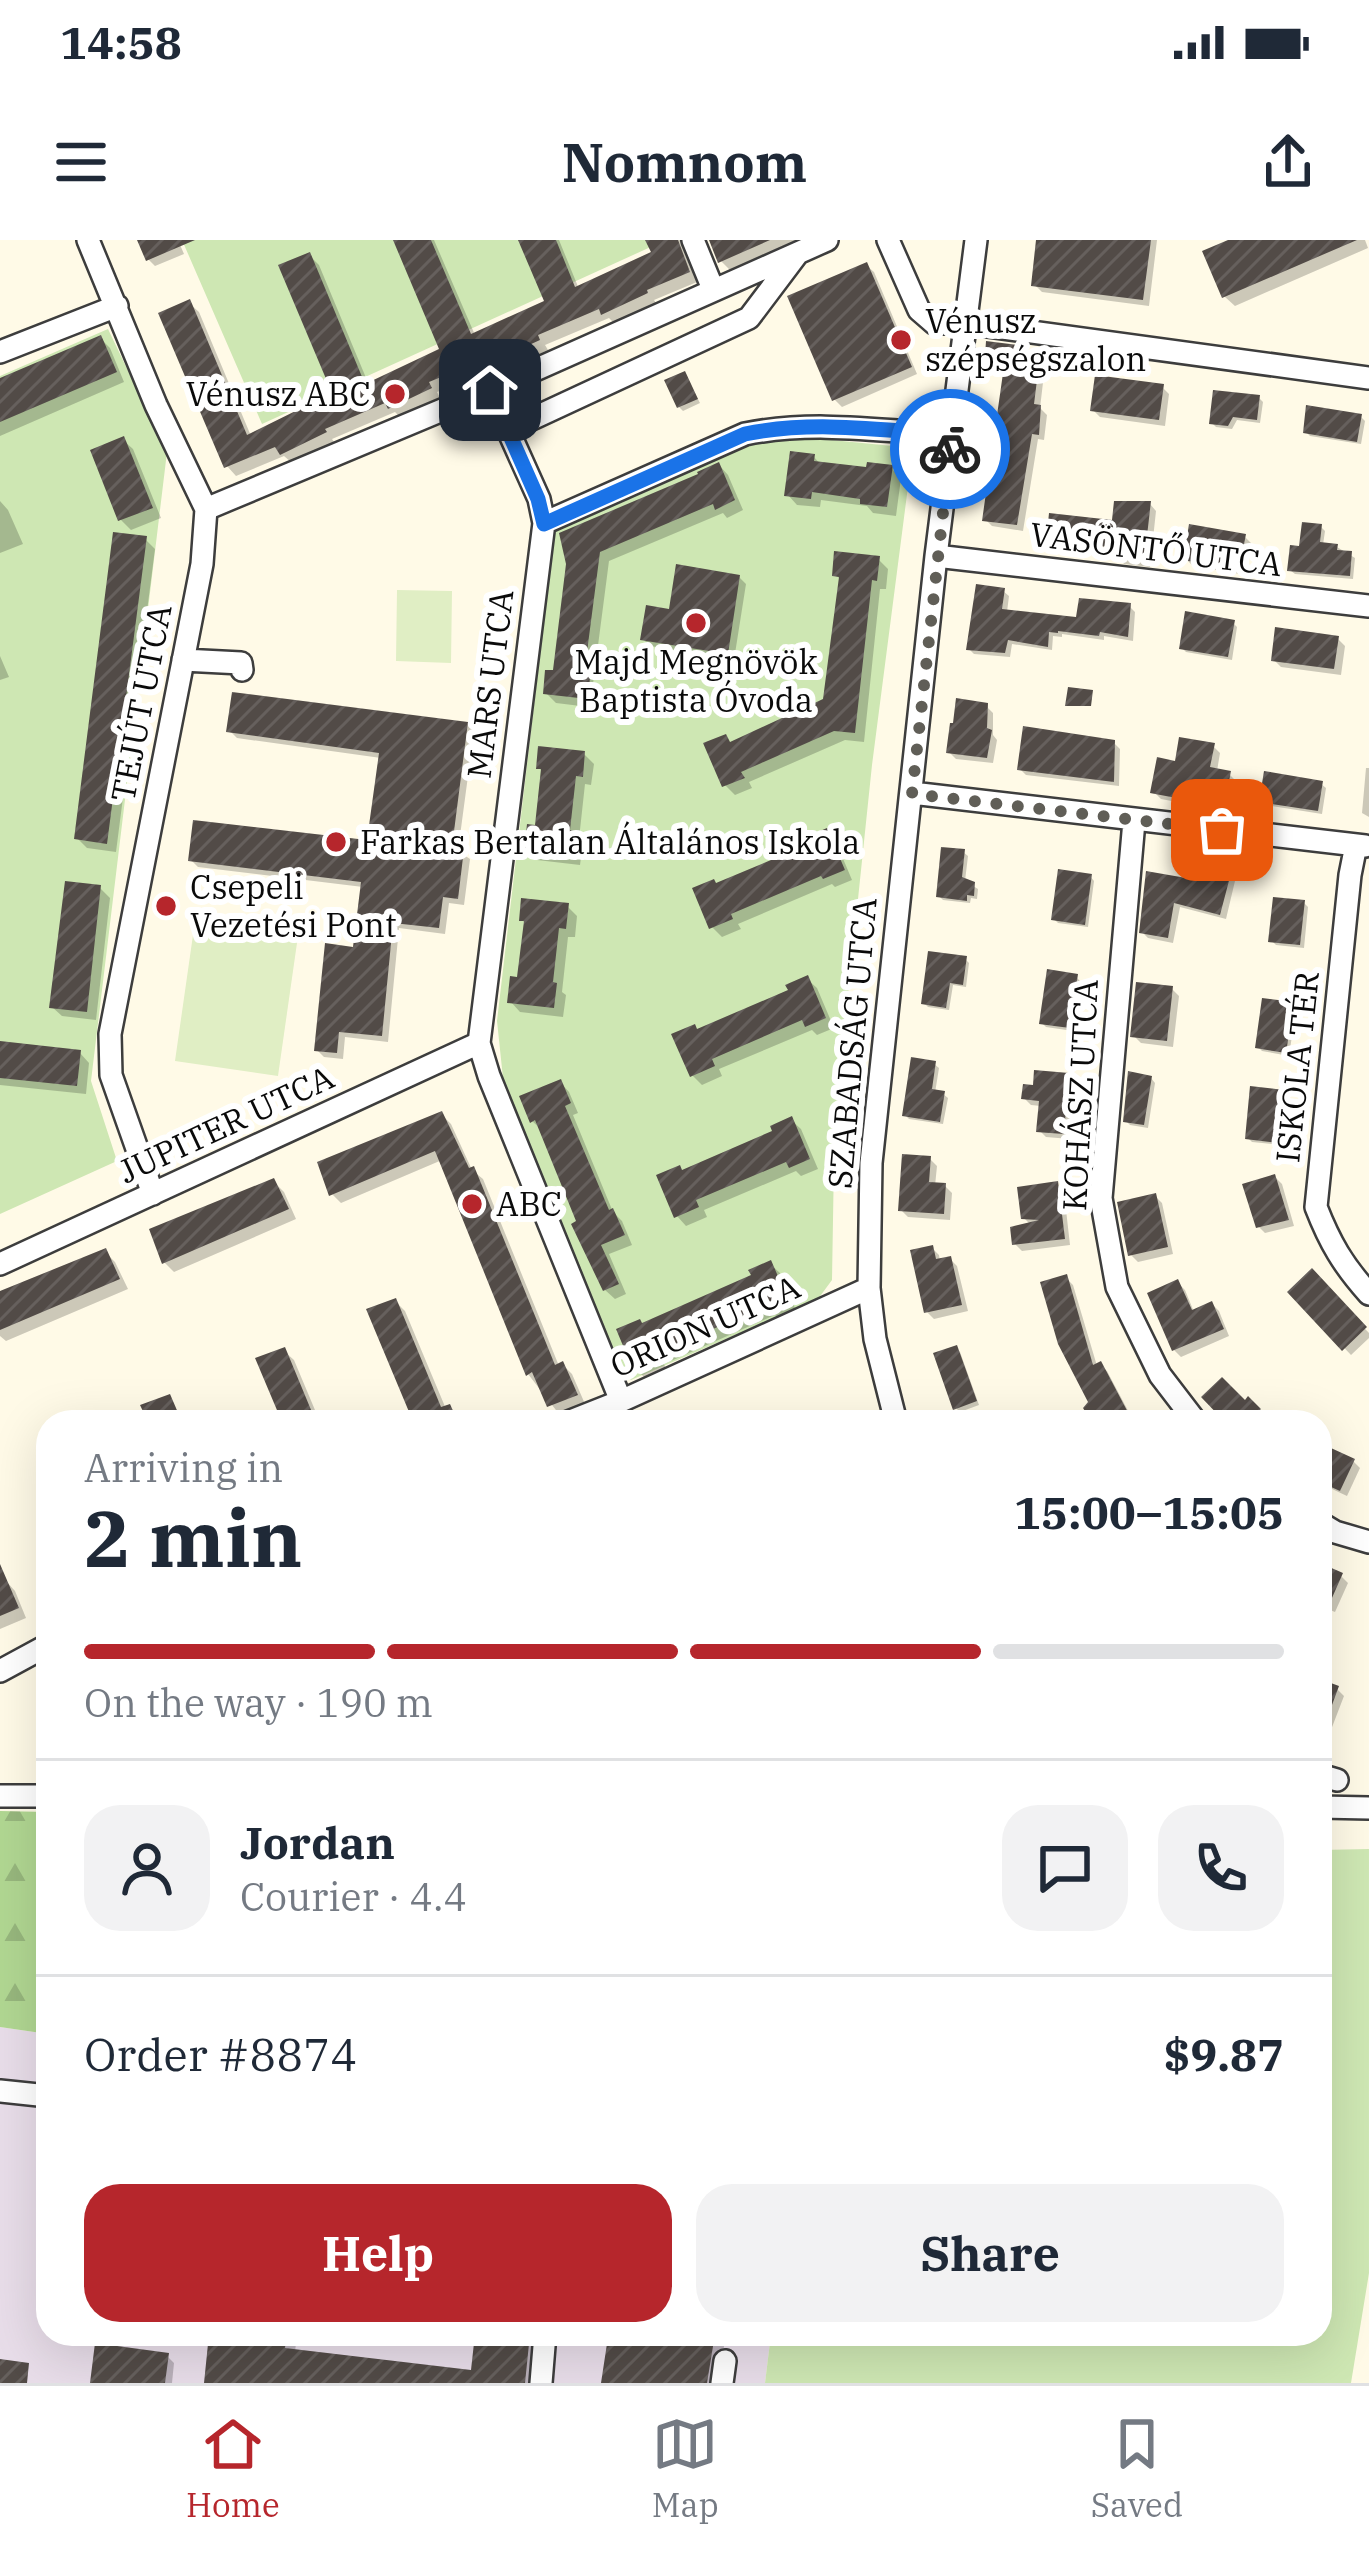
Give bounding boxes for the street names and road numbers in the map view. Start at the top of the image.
street label: VASÖNTŐ UTCA [1028,512,1285,585]
street label: MARS UTCA [457,587,522,781]
street label: TEJÚT UTCA [100,600,181,805]
street label: SZABADSÁG UTCA [817,895,886,1190]
street label: ISKOLA TÉR [1265,969,1328,1165]
street label: KOHÁSZ UTCA [1052,978,1107,1212]
street label: JUPITER UTCA [111,1055,341,1192]
street label: ORION UTCA [603,1264,807,1387]

